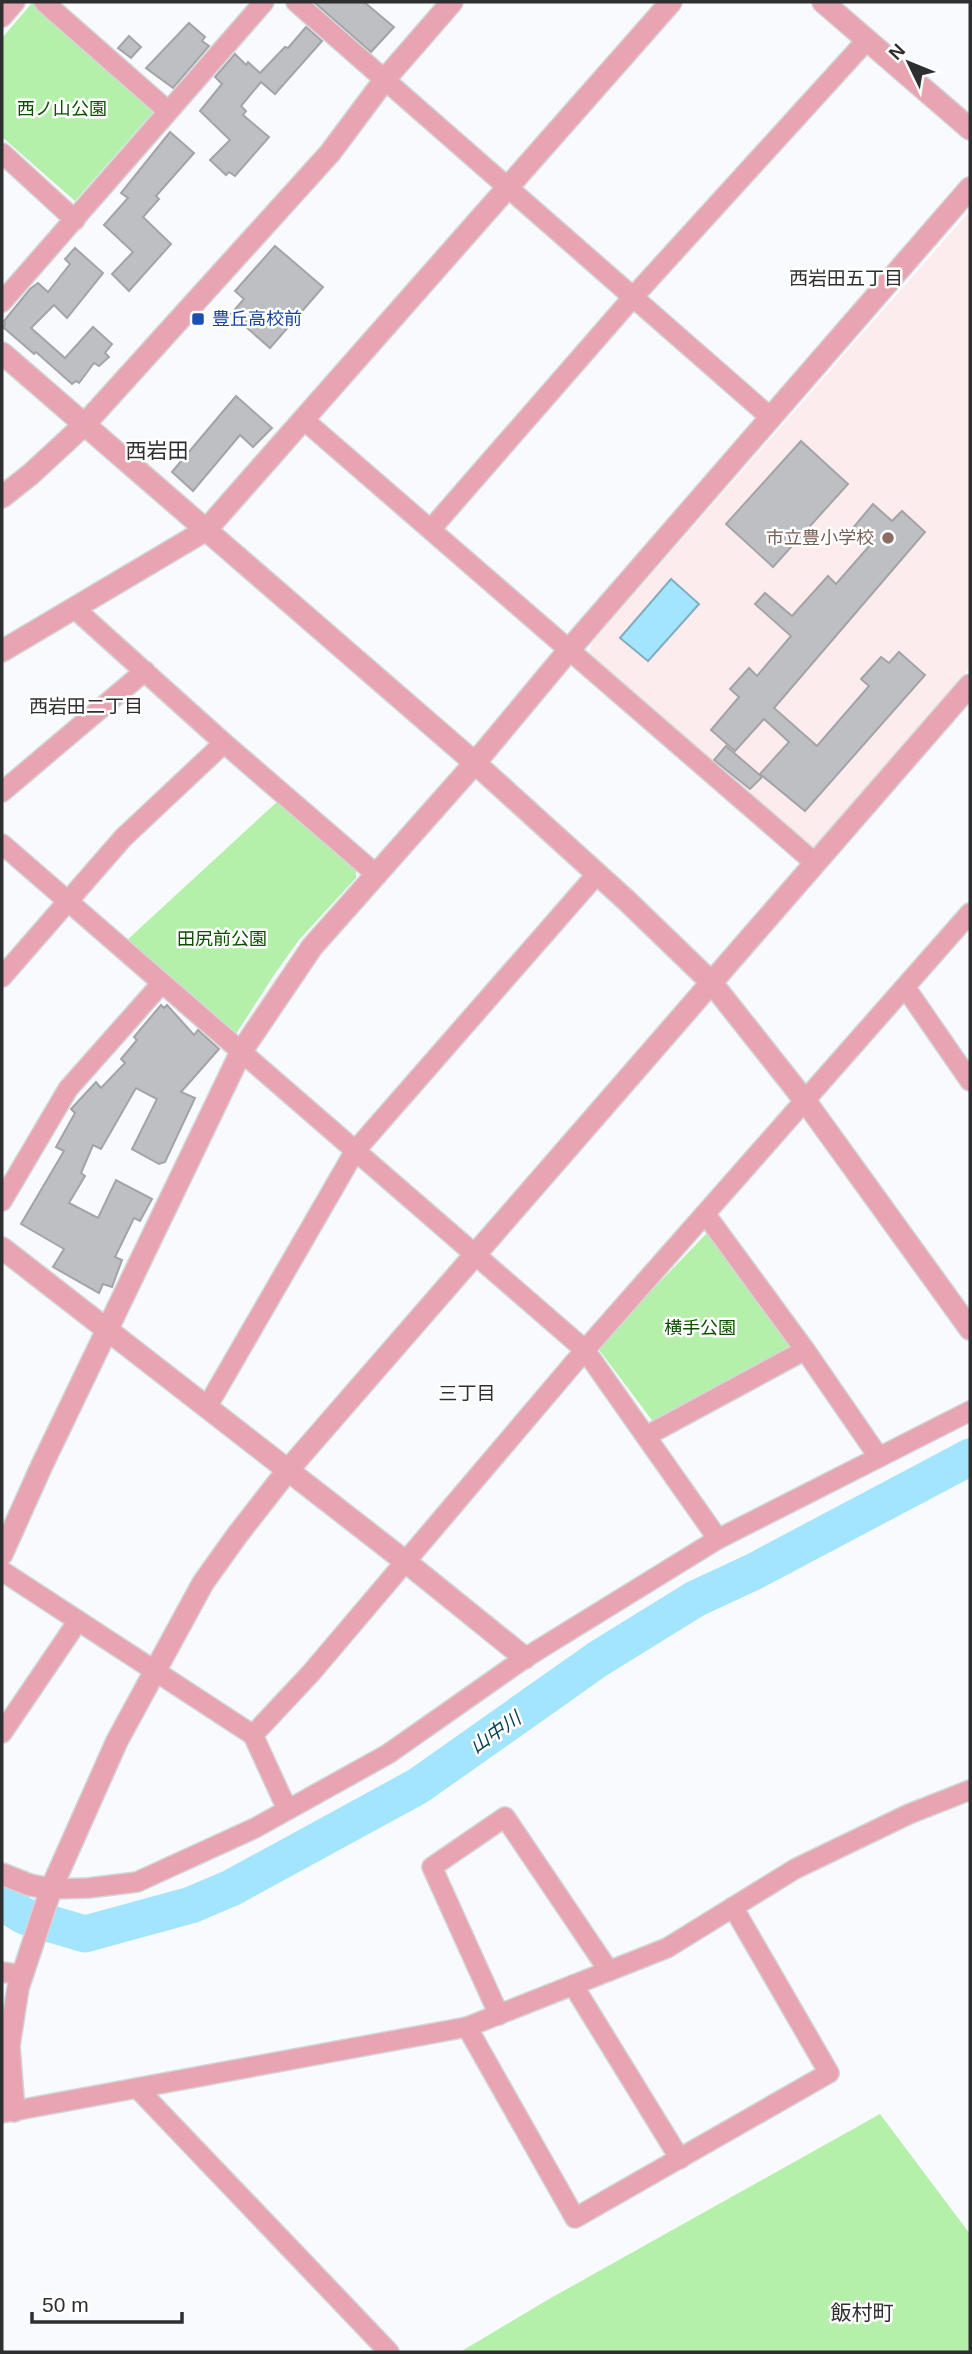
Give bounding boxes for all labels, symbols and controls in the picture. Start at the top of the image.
north arrow [874,28,944,98]
text: N [885,40,909,64]
park label: 西ノ山公園 [17,99,107,119]
district label: 西岩田五丁目 [789,268,903,289]
place label: 豊丘高校前 [212,309,302,329]
marker: 豊丘高校前 [190,311,206,327]
district label: 西岩田 [126,439,189,462]
place label: 市立豊小学校 [766,528,874,548]
marker: 市立豊小学校 [880,530,896,546]
district label: 西岩田二丁目 [29,696,143,717]
park label: 田尻前公園 [177,929,267,949]
park label: 横手公園 [664,1318,736,1338]
district label: 三丁目 [438,1383,496,1404]
water label: 山中川 [466,1706,526,1757]
scale bar [32,2280,182,2324]
text: 50 m [42,2293,89,2316]
district label: 飯村町 [831,2301,894,2324]

